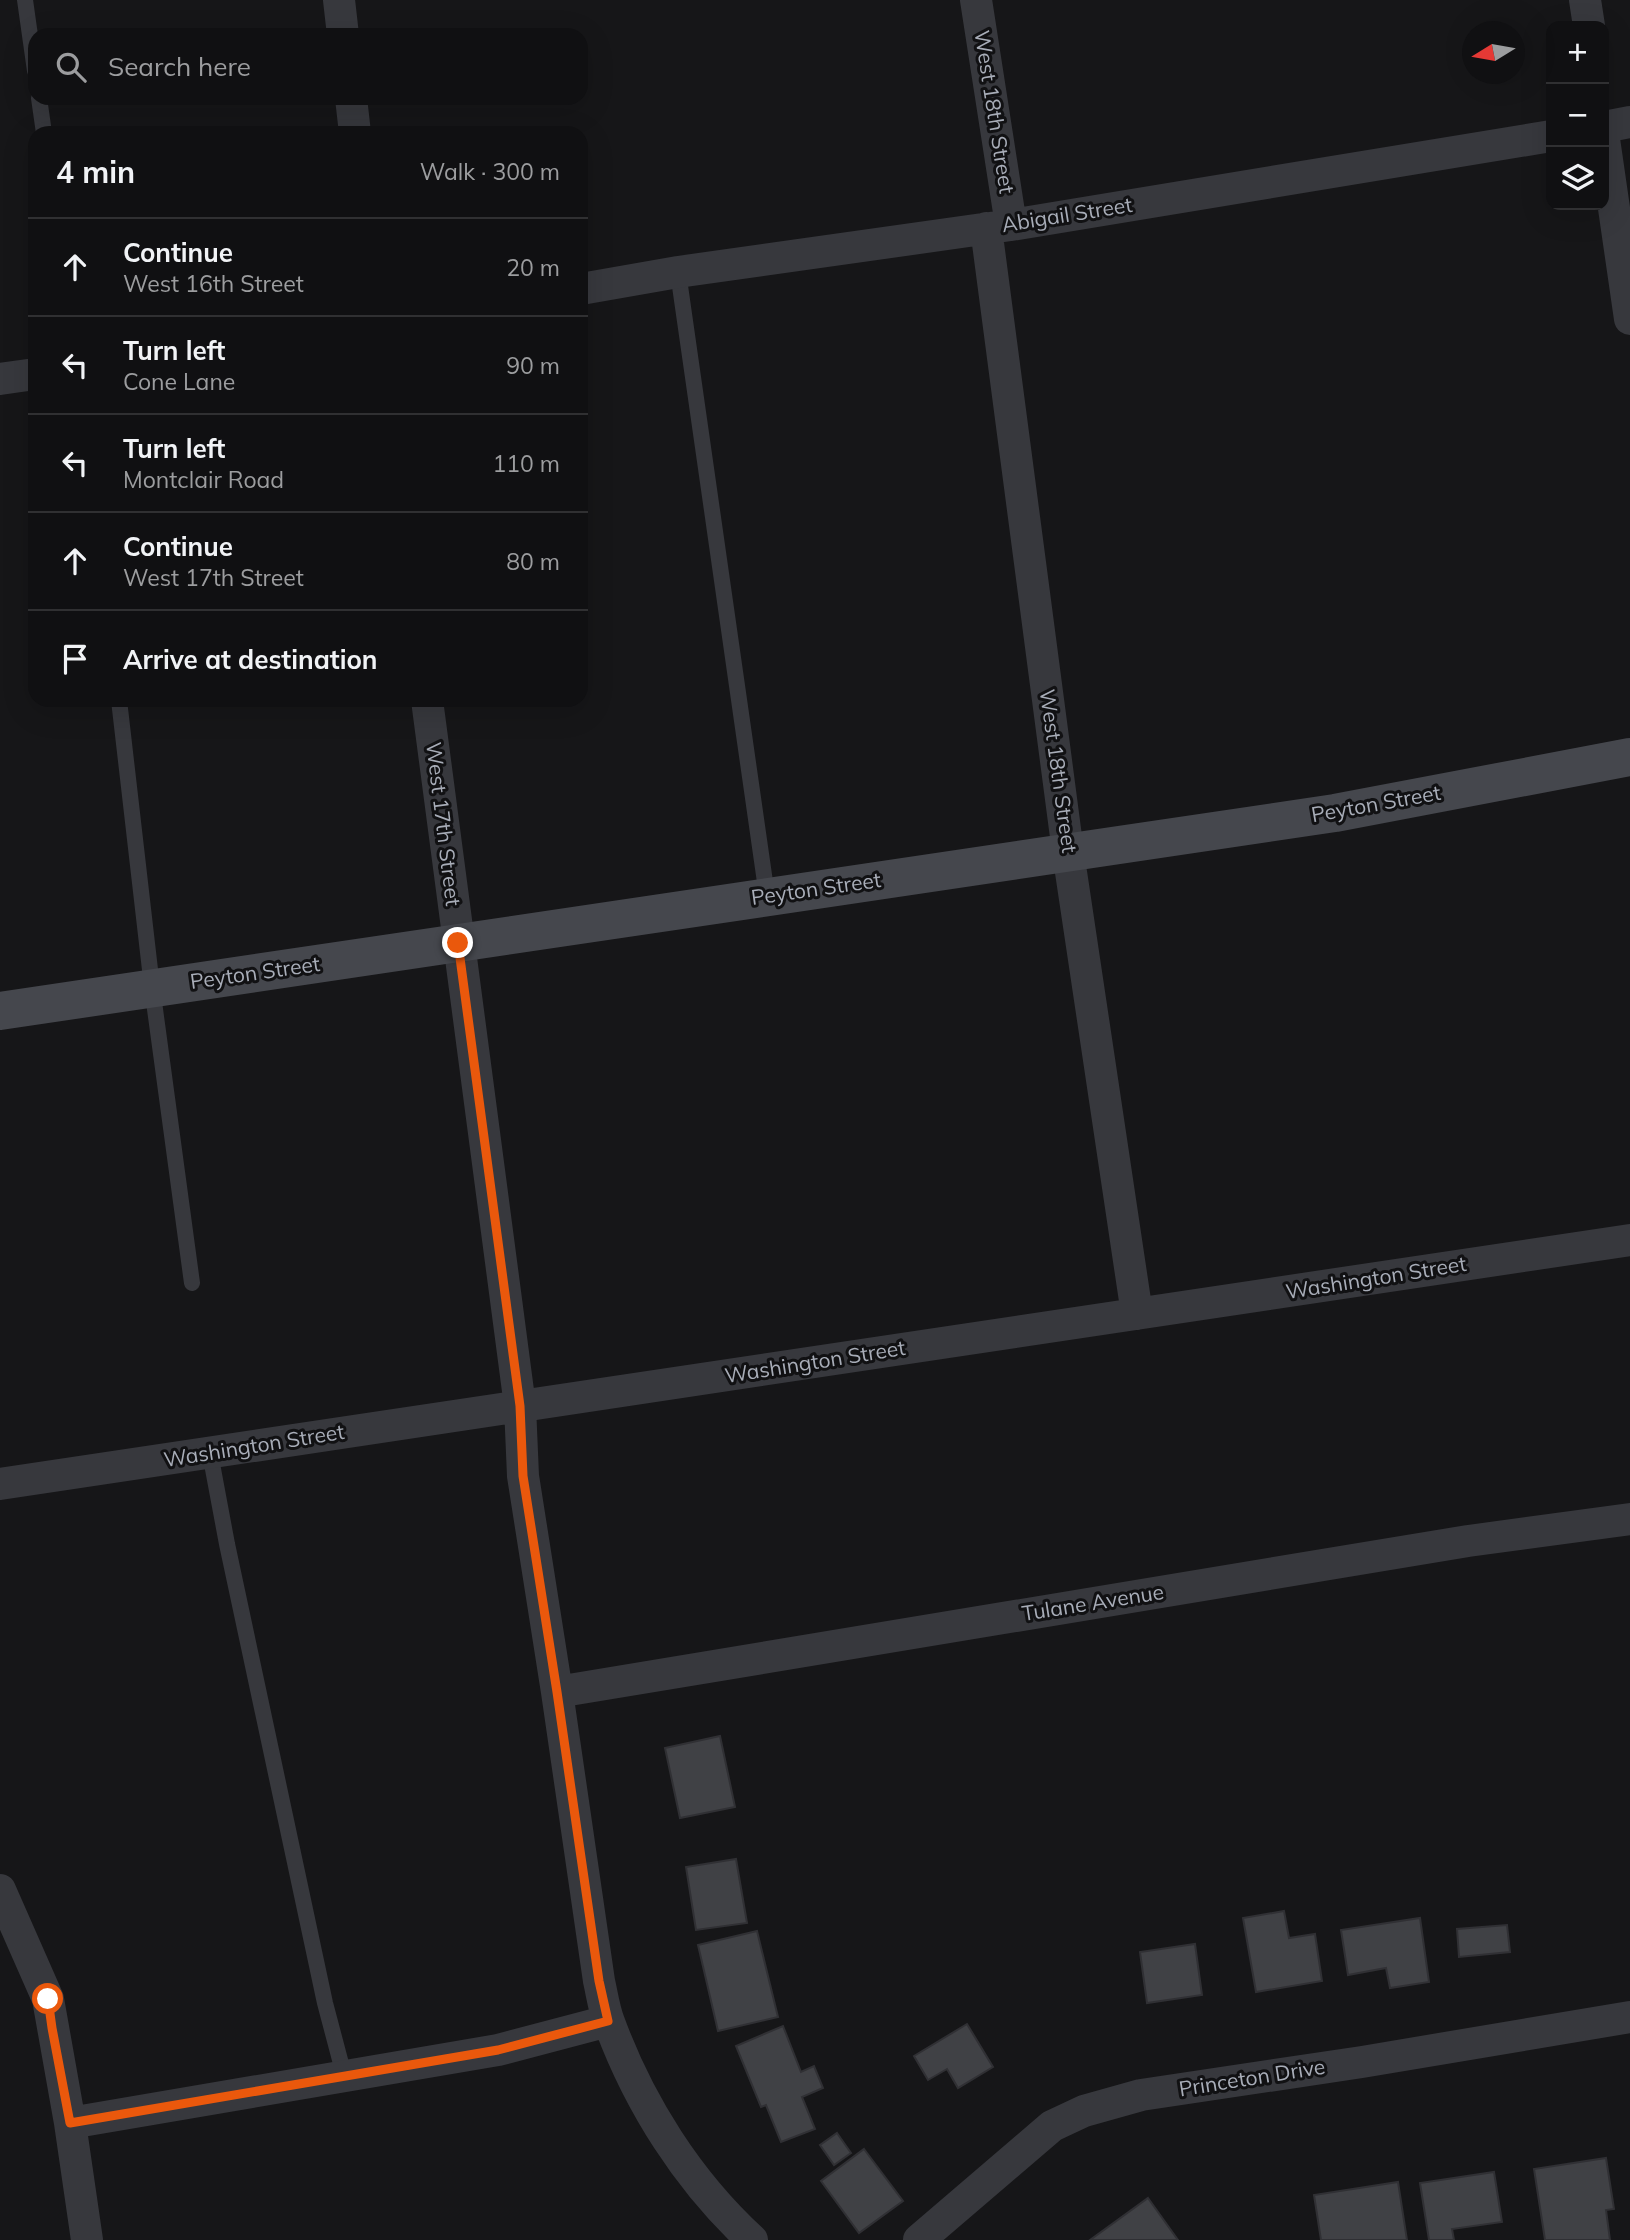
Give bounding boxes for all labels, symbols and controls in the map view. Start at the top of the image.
north arrow [1462,21,1525,84]
map controls [1546,21,1609,210]
button: + [1546,21,1609,84]
search box [28,28,588,105]
street label: West 18th Street [969,28,1021,195]
icon: search [52,48,90,86]
text: Search here [108,50,251,83]
button: − [1546,84,1609,147]
button: layers [1546,147,1609,210]
text: 4 min [56,153,135,191]
text: Walk · 300 m [420,157,560,186]
street label: Abigail Street [1000,191,1134,237]
text: Continue [123,236,233,269]
icon: ahead [56,248,94,286]
text: 20 m [506,253,560,282]
text: West 16th Street [123,269,304,298]
text: Turn left [123,334,225,367]
icon: left [56,346,94,384]
text: 90 m [506,351,560,380]
text: Cone Lane [123,367,235,396]
text: Turn left [123,432,225,465]
icon: left [56,444,94,482]
text: 110 m [492,449,560,478]
text: Montclair Road [123,465,284,494]
text: Continue [123,530,233,563]
icon: ahead [56,542,94,580]
text: 80 m [506,547,560,576]
text: West 17th Street [123,563,304,592]
icon: arrive [56,640,94,678]
text: Arrive at destination [123,643,378,676]
street label: West 18th Street [1035,687,1083,854]
street label: West 17th Street [421,740,467,907]
street label: Peyton Street [1309,779,1443,827]
street label: Peyton Street [749,866,882,910]
route end [442,927,473,958]
street label: Peyton Street [188,950,321,994]
street label: Washington Street [1284,1250,1468,1304]
street label: Washington Street [723,1334,907,1388]
street label: Washington Street [162,1418,346,1472]
street label: Tulane Avenue [1020,1578,1166,1626]
route start [32,1983,63,2014]
street label: Princeton Drive [1177,2053,1327,2101]

